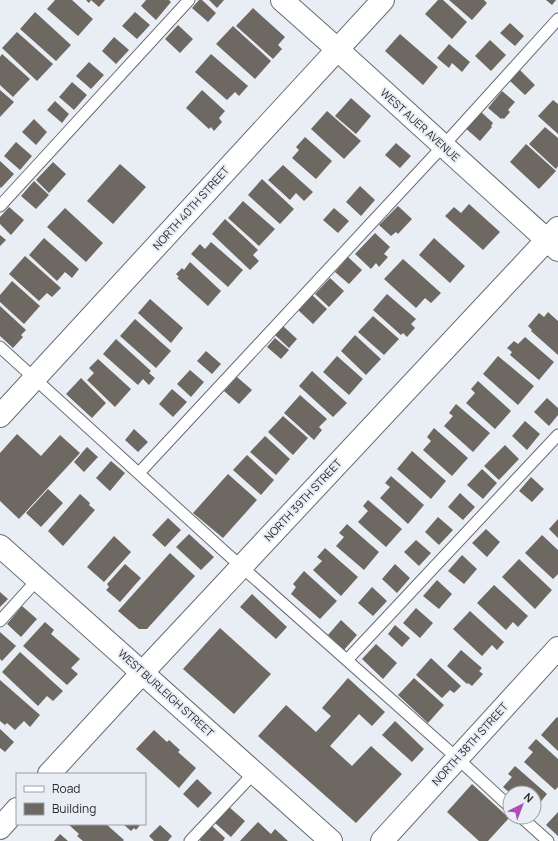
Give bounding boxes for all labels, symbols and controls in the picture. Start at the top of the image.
street label: WEST AUER AVENUE [377,85,463,164]
street label: NORTH 40TH STREET [149,162,232,253]
street label: NORTH 39TH STREET [261,455,345,544]
street label: WEST BURLEIGH STREET [115,646,218,740]
street label: NORTH 38TH STREET [428,699,511,788]
legend [16,773,146,825]
text: Road [52,780,80,797]
north arrow [502,785,542,825]
text: N [521,789,537,805]
text: Building [52,800,96,817]

